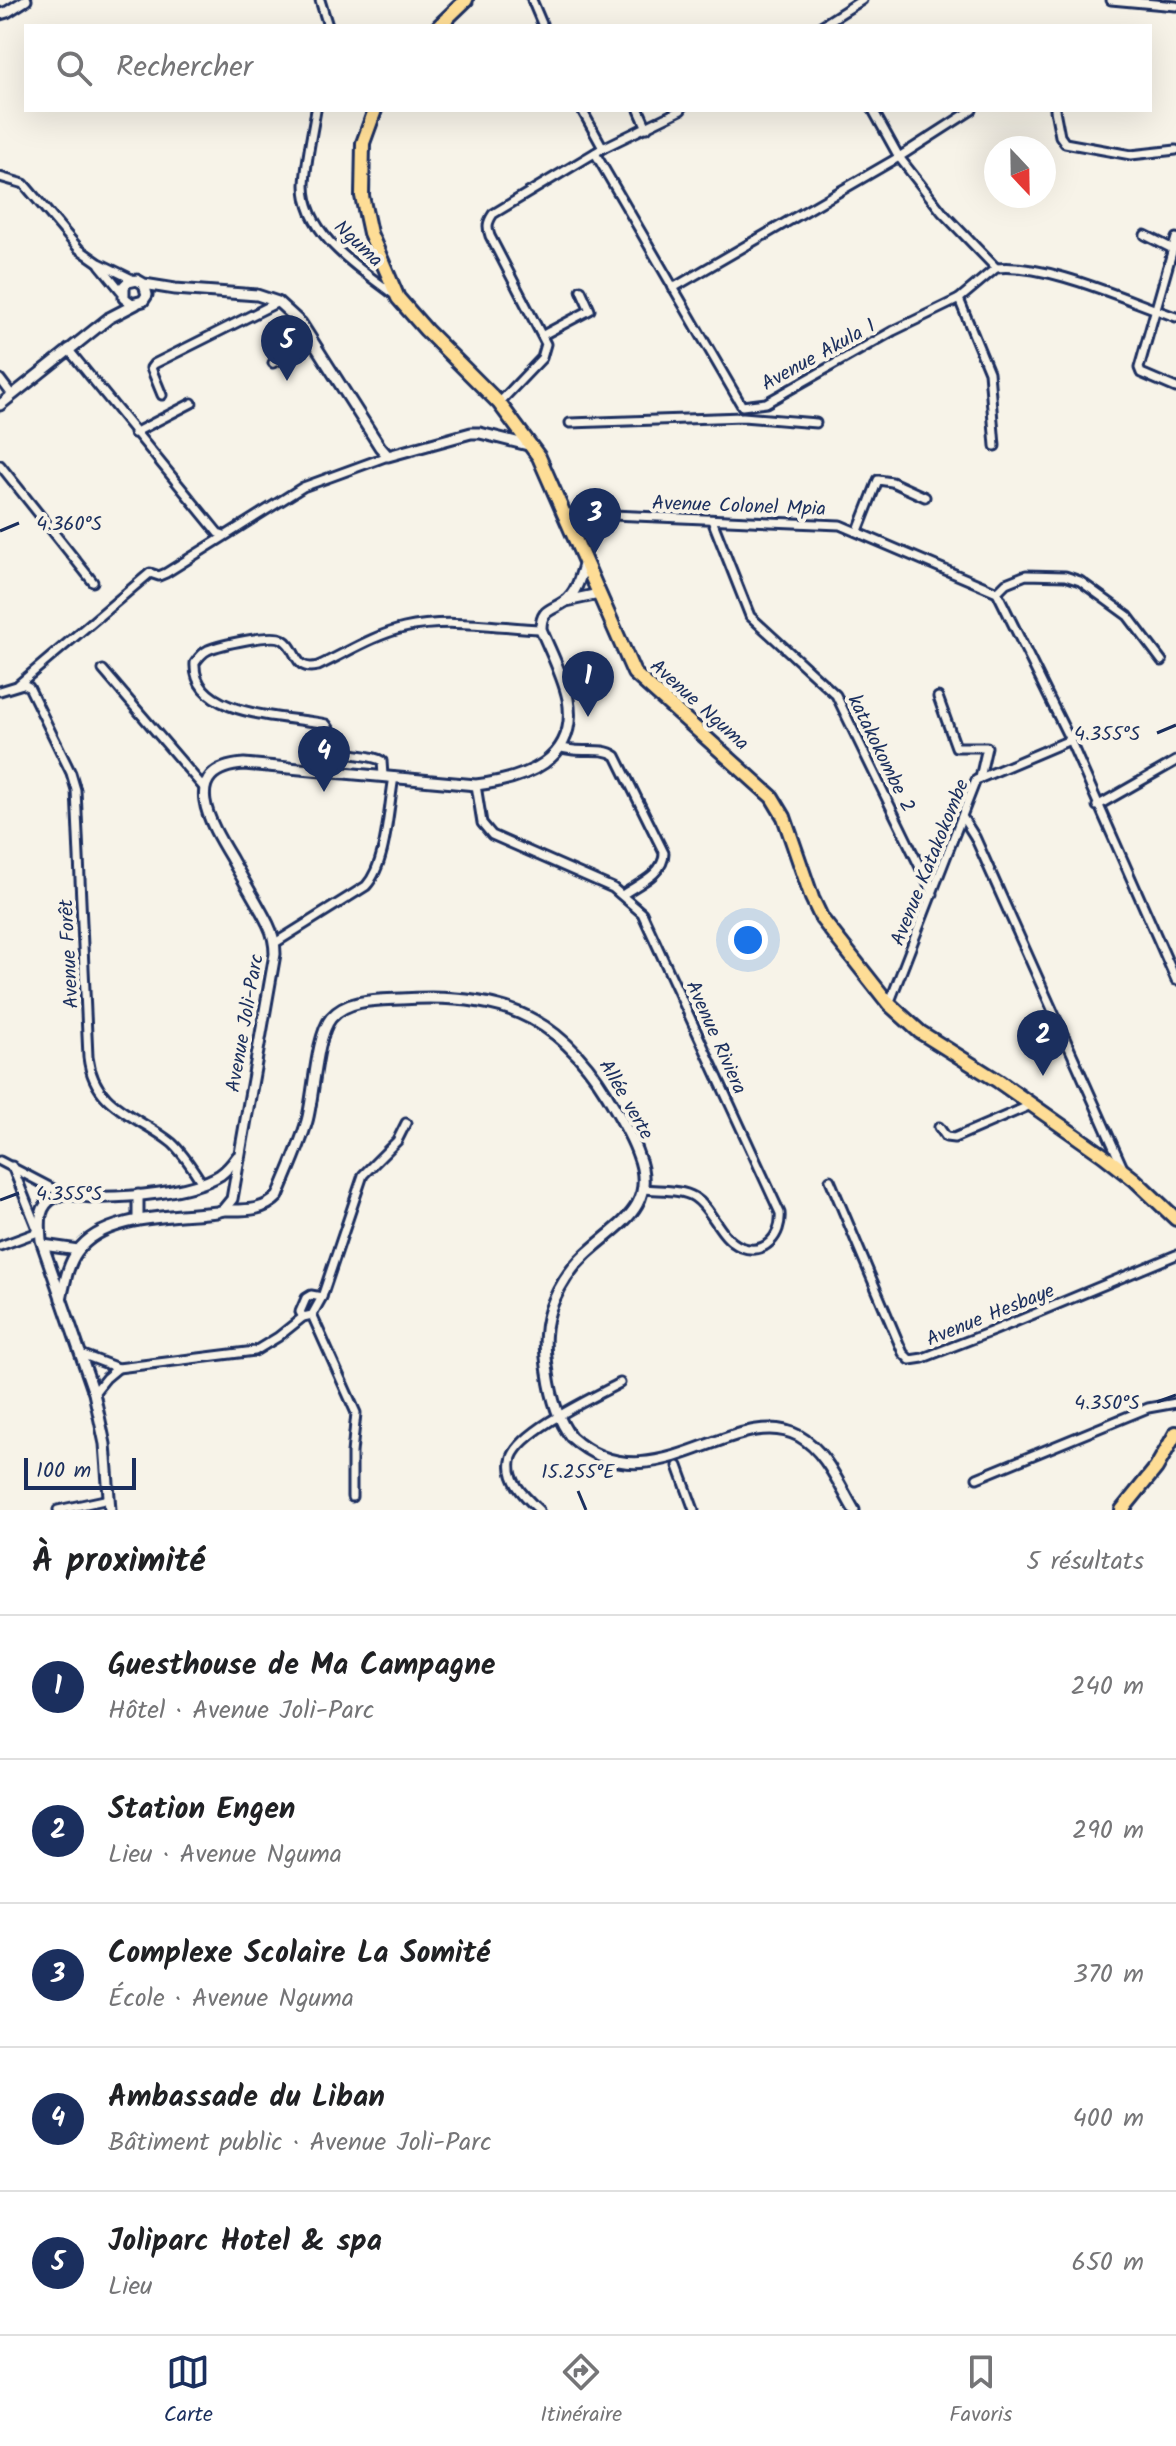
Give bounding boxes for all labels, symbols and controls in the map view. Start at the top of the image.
search box [24,24,1152,112]
text: Rechercher [116,44,253,92]
icon: search [52,46,96,90]
north arrow [984,136,1056,208]
street label: Nguma [326,213,390,276]
street label: Avenue Akula 1 [756,311,882,400]
pin: 5 [261,315,313,381]
pin: 3 [569,488,621,554]
street label: Avenue Colonel Mpia [651,488,826,526]
text: 4.360°S [36,509,102,541]
pin: 1 [562,651,614,717]
street label: Avenue Nguma [642,652,756,759]
street label: katakokombe 2 [838,689,923,818]
text: 4.355°S [1074,719,1140,751]
pin: 4 [298,726,350,792]
street label: Avenue Katakokombe [883,774,979,951]
street label: Avenue Forêt [51,898,89,1009]
your location [728,920,768,960]
street label: Avenue Joli-Parc [218,952,274,1095]
street label: Avenue Riviera [676,976,755,1100]
pin: 2 [1017,1010,1069,1076]
street label: Allée verte [589,1054,661,1146]
text: 4.355°S [36,1179,102,1211]
street label: Avenue Hesbaye [922,1276,1060,1356]
text: 4.350°S [1074,1388,1140,1420]
scale bar [24,1454,136,1490]
text: 100 m [36,1454,91,1489]
text: 15.255°E [541,1457,616,1489]
text: À proximité [32,1535,205,1589]
text: 5 résultats [1026,1541,1144,1583]
text: Guesthouse de Ma Campagne [108,1642,495,1690]
text: 1 [54,1666,62,1708]
text: 240 m [1070,1666,1144,1708]
text: Hôtel · Avenue Joli-Parc [108,1690,374,1732]
text: Station Engen [108,1786,295,1834]
text: 2 [50,1810,66,1852]
text: 290 m [1072,1810,1144,1852]
text: Lieu · Avenue Nguma [108,1834,342,1876]
text: Complexe Scolaire La Somité [108,1930,490,1978]
text: 3 [51,1954,65,1996]
text: 370 m [1073,1954,1144,1996]
text: École · Avenue Nguma [108,1978,354,2020]
text: Ambassade du Liban [108,2074,385,2122]
text: 4 [51,2098,65,2140]
text: 400 m [1073,2098,1144,2140]
text: Bâtiment public · Avenue Joli-Parc [108,2122,491,2164]
text: Joliparc Hotel & spa [108,2218,382,2266]
text: 5 [51,2242,65,2284]
text: 650 m [1071,2242,1144,2284]
text: Lieu [108,2266,153,2308]
tab: Carte [164,2350,213,2433]
tab: Itinéraire [540,2350,622,2433]
tab: Favoris [949,2350,1012,2433]

